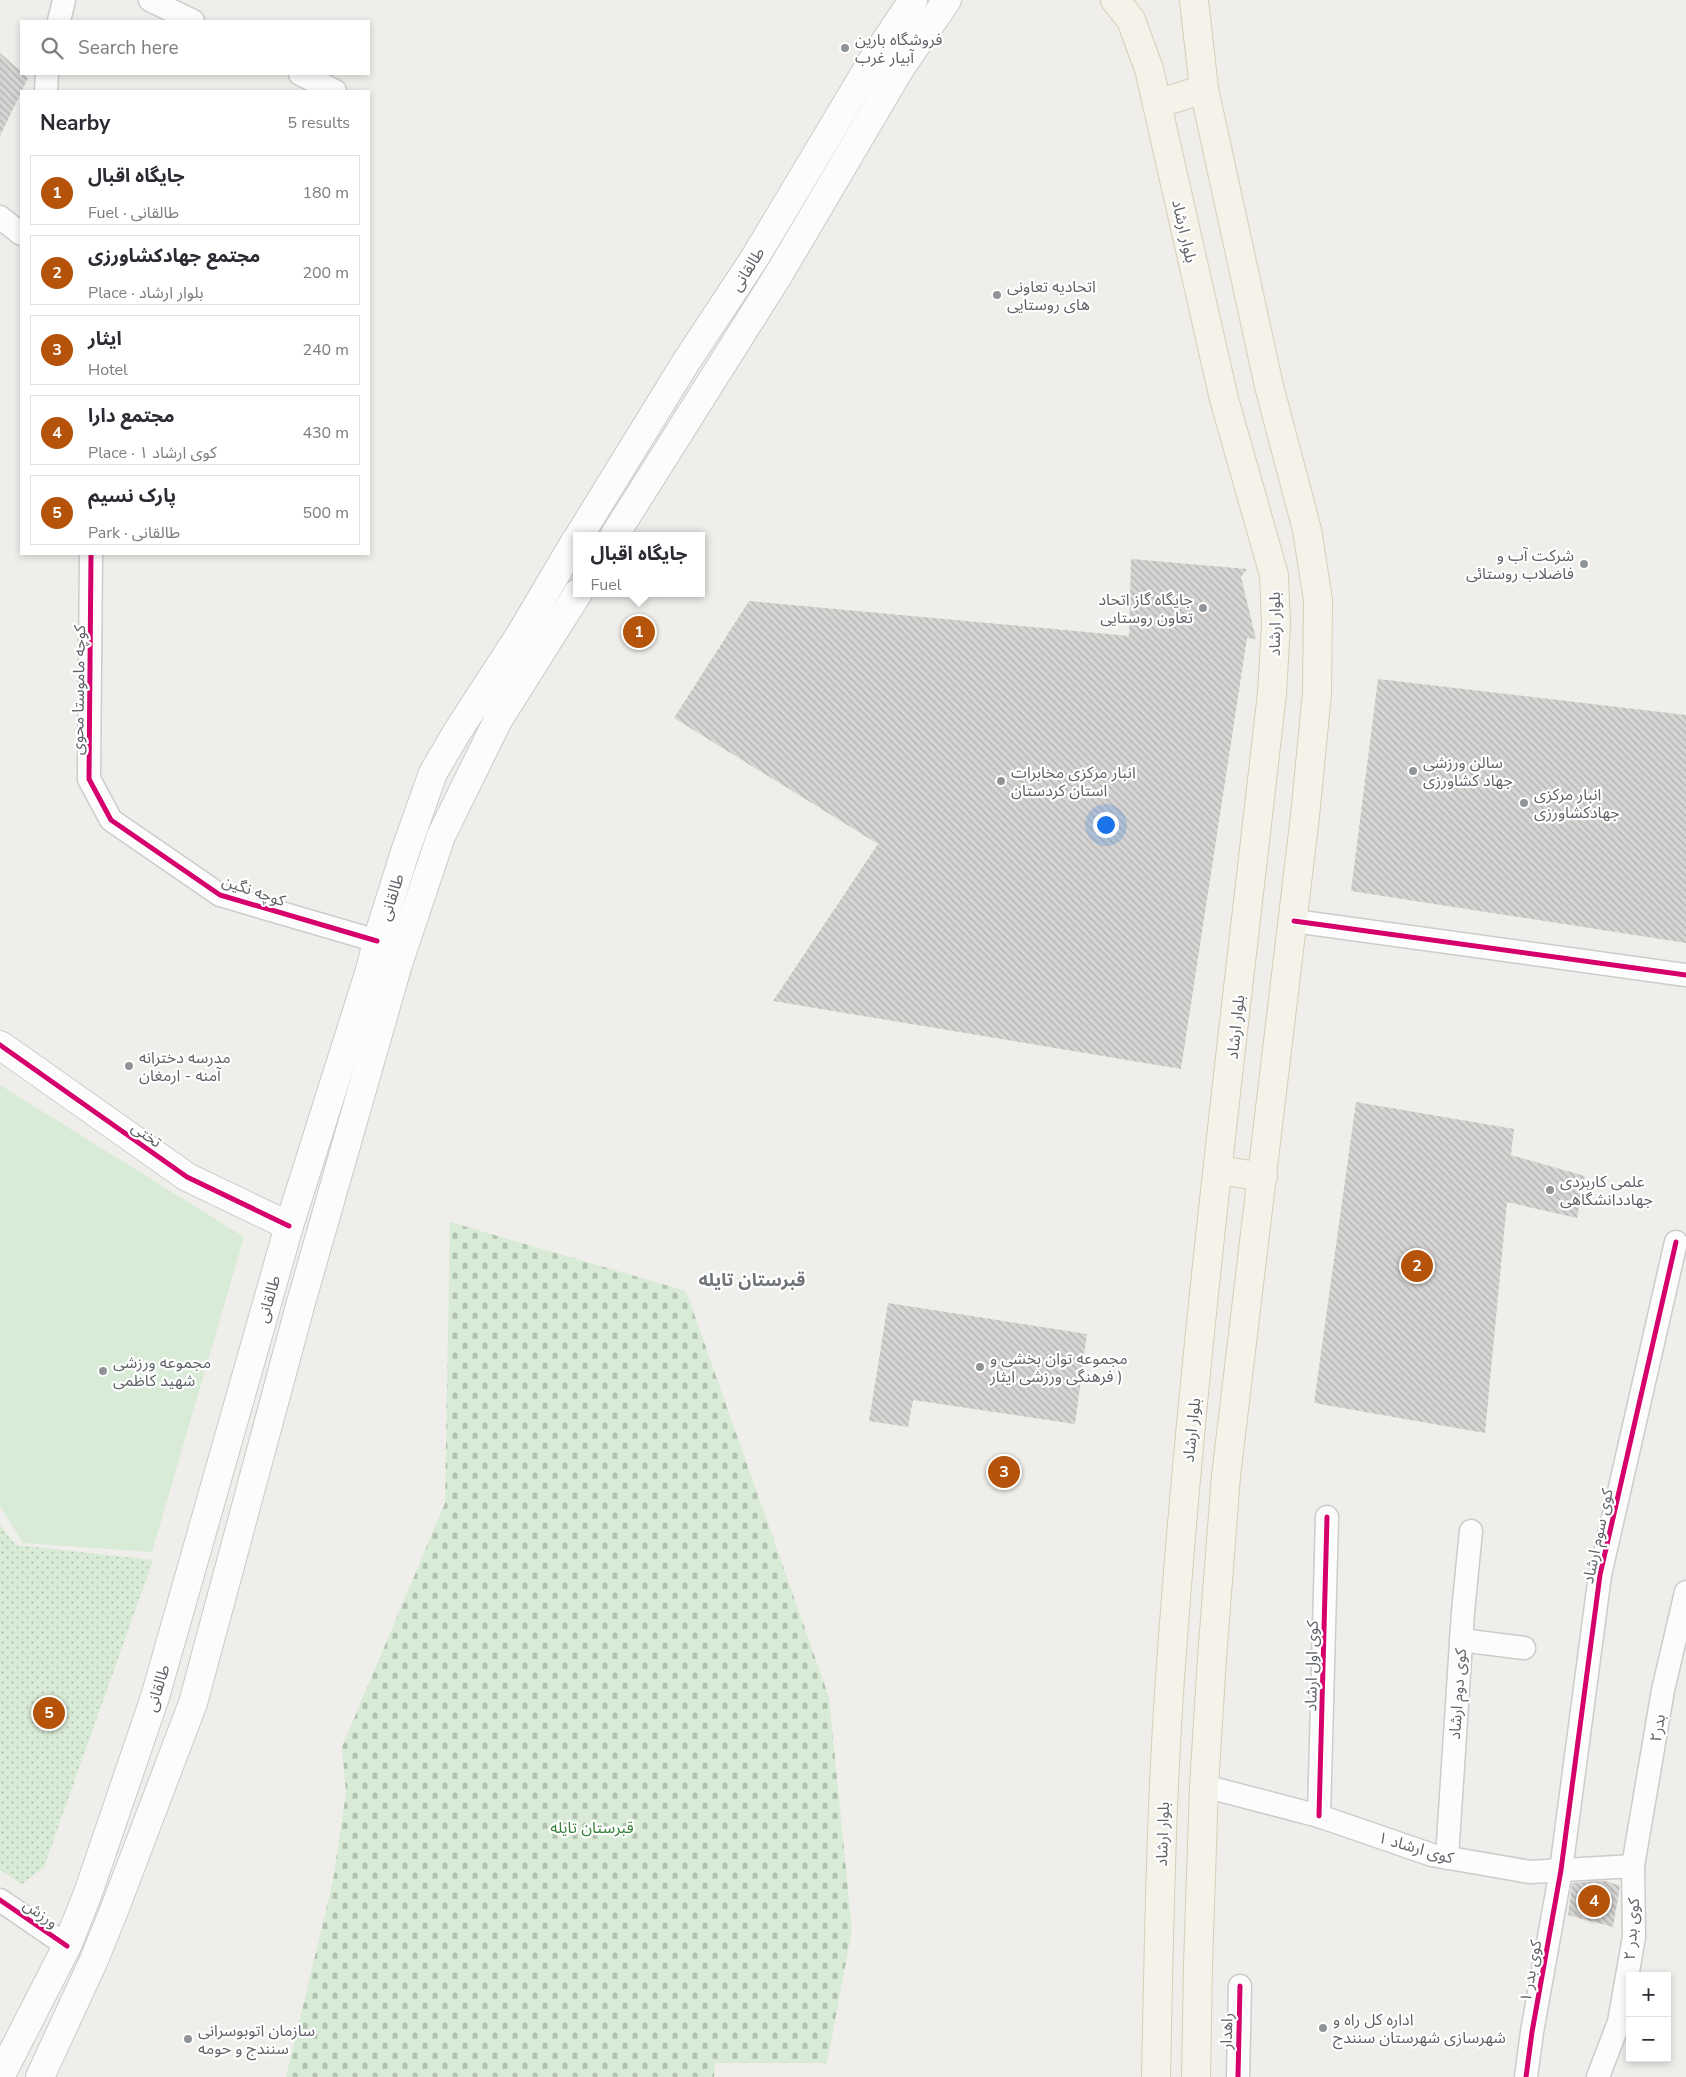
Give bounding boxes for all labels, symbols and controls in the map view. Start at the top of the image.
search box [20,20,370,75]
place label: فروشگاه بارین آبیار غرب [855,29,942,69]
icon: search [38,34,66,62]
text: Search here [78,35,179,61]
marker: فروشگاه بارین آبیار غرب [839,42,851,54]
text: Nearby [40,109,110,137]
text: 5 results [288,112,350,134]
text: جایگاه اقبال [88,163,185,189]
text: 1 [52,182,62,204]
text: 180 m [302,182,349,204]
street label: بلوار ارشاد [1166,197,1202,265]
text: Fuel · طالقانی [88,202,179,224]
text: مجتمع جهادکشاورزی [88,243,260,269]
street label: طالقانی [725,243,770,296]
text: 2 [52,262,62,284]
text: 200 m [302,262,349,284]
place label: اتحادیه تعاونی های روستایی [1007,276,1096,316]
text: Place · بلوار ارشاد [88,282,203,304]
marker: اتحادیه تعاونی های روستایی [991,289,1003,301]
text: ایثار [88,326,122,352]
text: 3 [52,339,62,361]
text: 240 m [302,339,349,361]
text: Hotel [88,359,128,381]
text: مجتمع دارا [88,403,175,429]
text: 4 [52,422,62,444]
text: 430 m [302,422,349,444]
text: Place · کوی ارشاد ۱ [88,442,217,464]
text: پارک نسیم [88,483,176,509]
text: 5 [52,502,62,524]
text: 500 m [302,502,349,524]
text: Park · طالقانی [88,522,180,544]
popup [573,532,705,597]
text: جایگاه اقبال [591,541,687,567]
place label: شرکت آب و فاضلاب روستائی [1466,545,1574,585]
marker: شرکت آب و فاضلاب روستائی [1578,558,1590,570]
text: Fuel [591,574,621,596]
place label: جایگاه گاز اتحاد تعاون روستایی [1098,589,1193,629]
street label: بلوار ارشاد [1264,592,1286,656]
marker: جایگاه گاز اتحاد تعاون روستایی [1197,602,1209,614]
pin: 1 [623,613,655,651]
street label: کوچه ماموستا محوی [67,624,91,755]
place label: سالن ورزشی جهاد کشاورزی [1423,752,1513,792]
place label: انبار مرکزی مخابرات استان کردستان [1011,762,1136,802]
marker: سالن ورزشی جهاد کشاورزی [1407,765,1419,777]
marker: انبار مرکزی مخابرات استان کردستان [995,775,1007,787]
place label: انبار مرکزی جهادکشاورزی [1534,784,1620,824]
marker: انبار مرکزی جهادکشاورزی [1518,797,1530,809]
your location [1093,812,1119,838]
street label: کوچه نگین [219,870,289,912]
street label: طالقانی [374,871,410,924]
street label: بلوار ارشاد [1222,994,1250,1060]
place label: مدرسه دخترانه آمنه - ارمغان [139,1047,231,1087]
marker: مدرسه دخترانه آمنه - ارمغان [123,1060,135,1072]
street label: تختی [127,1116,166,1153]
place label: علمی کاربردی جهاددانشگاهی [1560,1171,1653,1211]
marker: علمی کاربردی جهاددانشگاهی [1544,1184,1556,1196]
pin: 2 [1401,1247,1433,1285]
district label: قبرستان تایله [699,1268,805,1292]
street label: طالقانی [252,1273,286,1326]
place label: مجموعه توان بخشی و فرهنگی ورزشی ایثار ) [989,1348,1128,1388]
place label: مجموعه ورزشی شهید کاظمی [113,1352,211,1392]
marker: مجموعه توان بخشی و فرهنگی ورزشی ایثار ) [974,1361,986,1373]
marker: مجموعه ورزشی شهید کاظمی [97,1365,109,1377]
street label: بلوار ارشاد [1178,1397,1206,1463]
pin: 3 [988,1453,1020,1491]
street label: کوی سوم ارشاد [1577,1486,1620,1586]
street label: کوی اول ارشاد [1300,1620,1324,1712]
street label: کوی دوم ارشاد [1444,1647,1473,1740]
street label: طالقانی [140,1662,176,1715]
pin: 5 [33,1694,65,1732]
street label: بدر۲ [1645,1713,1671,1744]
street label: بلوار ارشاد [1151,1801,1175,1867]
park label: قبرستان تایله [550,1817,634,1839]
street label: کوی ارشاد ۱ [1375,1827,1457,1869]
pin: 4 [1578,1882,1610,1920]
street label: ورزش [19,1894,62,1934]
street label: کوی بدر ۲ [1619,1897,1645,1961]
street label: کوی بدر ۱ [1515,1938,1547,2004]
map controls [1626,1972,1671,2062]
button: + [1626,1972,1671,2017]
place label: اداره کل راه و شهرسازی شهرستان سنندج [1333,2009,1506,2050]
street label: راهدار [1215,2012,1239,2051]
button: − [1626,2017,1671,2062]
place label: سازمان اتوبوسرانی سنندج و حومه [198,2020,315,2061]
marker: اداره کل راه و شهرسازی شهرستان سنندج [1317,2022,1329,2034]
marker: سازمان اتوبوسرانی سنندج و حومه [182,2033,194,2045]

